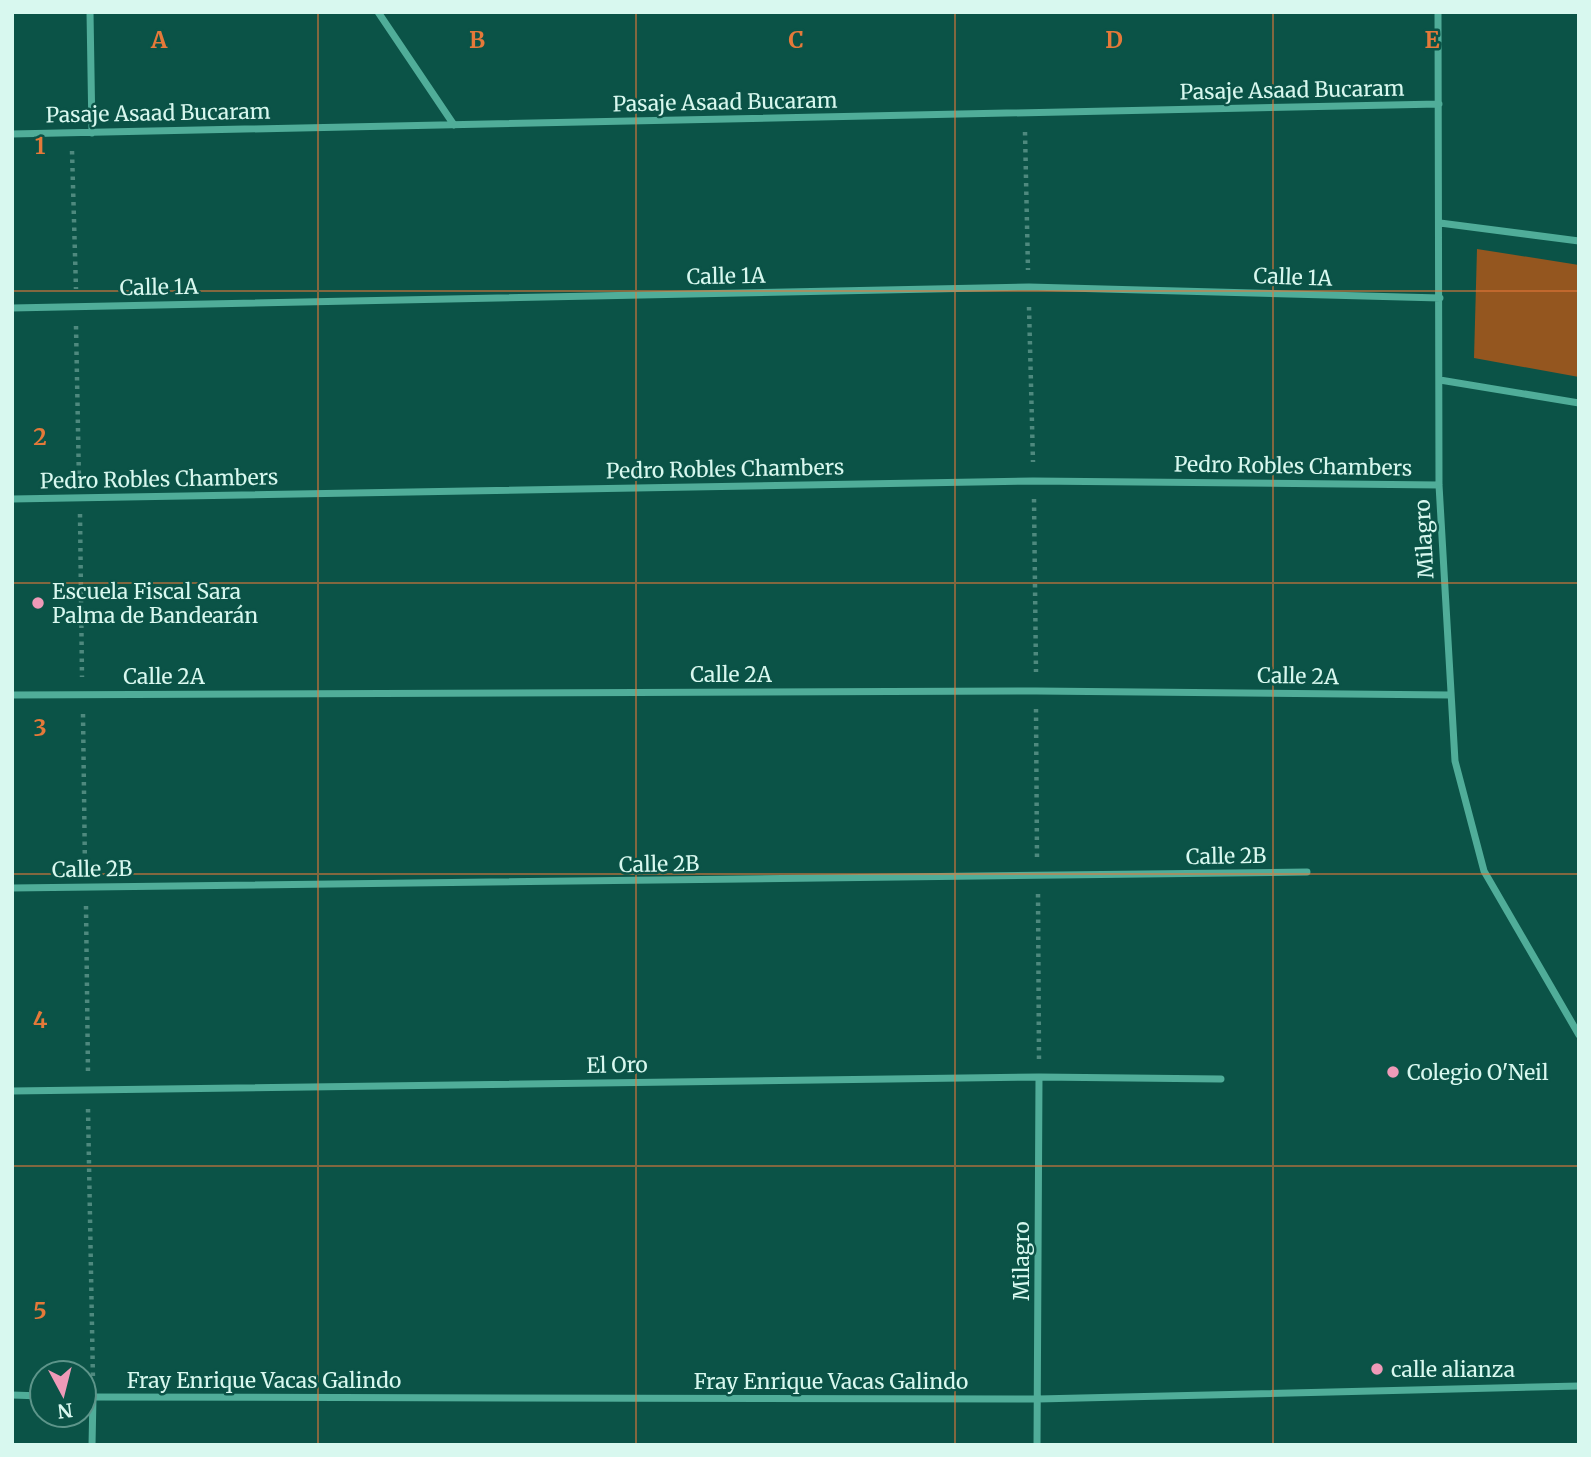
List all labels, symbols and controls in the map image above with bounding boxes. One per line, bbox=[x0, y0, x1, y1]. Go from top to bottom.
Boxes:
text: A bbox=[150, 25, 168, 54]
text: B bbox=[469, 25, 485, 54]
text: C bbox=[788, 25, 804, 54]
text: D bbox=[1105, 25, 1123, 54]
text: E bbox=[1424, 25, 1440, 54]
street label: Pasaje Asaad Bucaram bbox=[1179, 75, 1405, 105]
street label: Pasaje Asaad Bucaram bbox=[612, 87, 838, 117]
street label: Pasaje Asaad Bucaram bbox=[45, 98, 271, 128]
text: 1 bbox=[35, 131, 46, 160]
street label: Calle 1A bbox=[686, 262, 766, 290]
street label: Calle 1A bbox=[1253, 262, 1333, 292]
street label: Calle 1A bbox=[119, 273, 199, 301]
text: 2 bbox=[33, 422, 47, 451]
street label: Pedro Robles Chambers bbox=[1174, 450, 1412, 482]
street label: Pedro Robles Chambers bbox=[606, 453, 844, 485]
street label: Pedro Robles Chambers bbox=[40, 463, 278, 495]
street label: Milagro bbox=[1408, 499, 1440, 579]
place label: Escuela Fiscal Sara Palma de Bandearán bbox=[52, 578, 258, 629]
marker: Escuela Fiscal Sara Palma de Bandearán bbox=[30, 595, 46, 611]
street label: Calle 2A bbox=[690, 661, 772, 688]
street label: Calle 2A bbox=[1257, 662, 1339, 690]
street label: Calle 2A bbox=[123, 663, 205, 690]
text: 3 bbox=[33, 713, 47, 742]
street label: Calle 2B bbox=[1186, 842, 1266, 870]
street label: Calle 2B bbox=[619, 850, 699, 878]
street label: Calle 2B bbox=[52, 855, 132, 883]
text: 4 bbox=[33, 1005, 48, 1034]
street label: El Oro bbox=[586, 1051, 648, 1079]
place label: Colegio O'Neil bbox=[1407, 1059, 1549, 1086]
marker: Colegio O'Neil bbox=[1385, 1064, 1401, 1080]
street label: Milagro bbox=[1008, 1221, 1035, 1301]
text: 5 bbox=[33, 1296, 47, 1325]
place label: calle alianza bbox=[1391, 1356, 1515, 1383]
north arrow bbox=[28, 1359, 98, 1429]
marker: calle alianza bbox=[1369, 1361, 1385, 1377]
street label: Fray Enrique Vacas Galindo bbox=[127, 1367, 401, 1394]
street label: Fray Enrique Vacas Galindo bbox=[694, 1368, 968, 1395]
text: N bbox=[56, 1398, 74, 1424]

